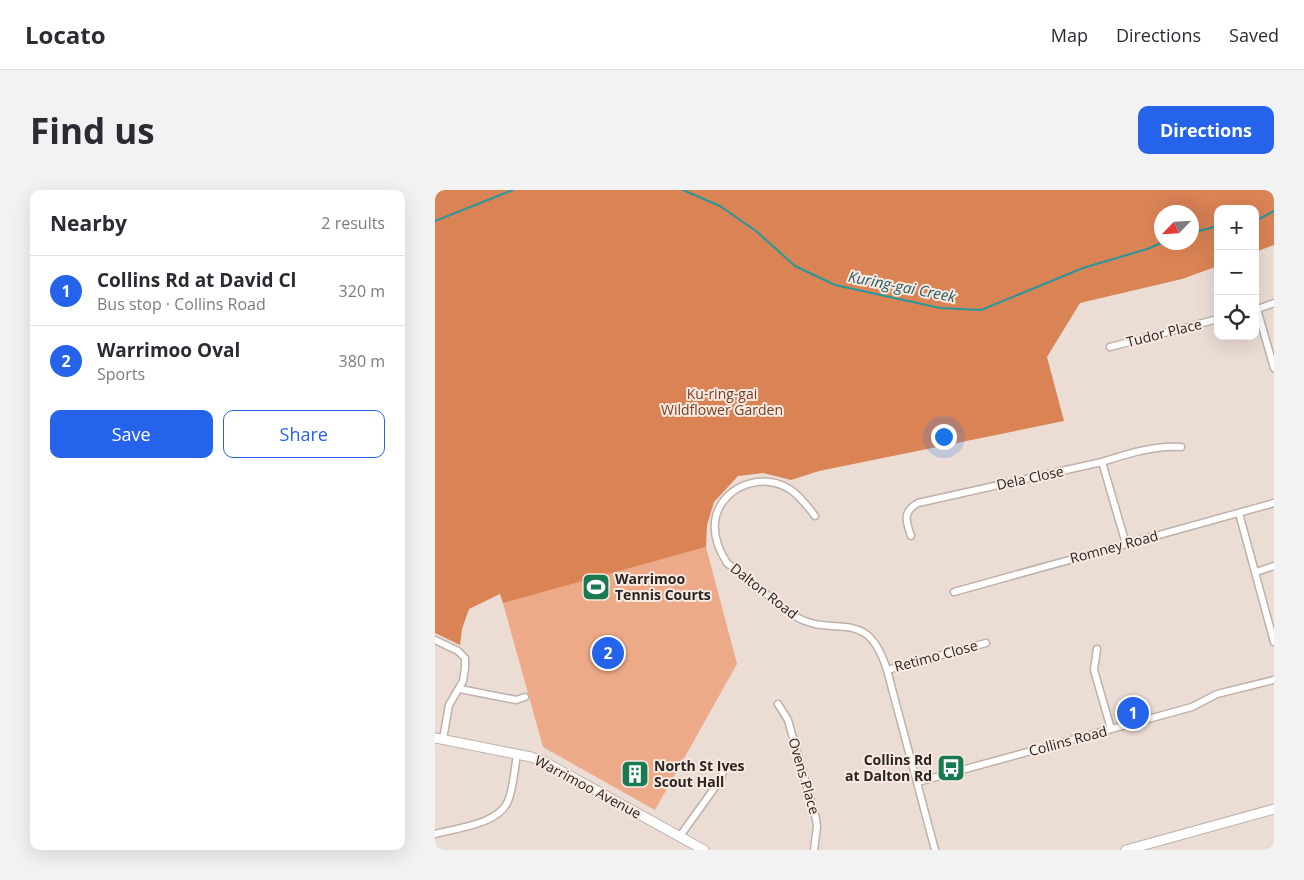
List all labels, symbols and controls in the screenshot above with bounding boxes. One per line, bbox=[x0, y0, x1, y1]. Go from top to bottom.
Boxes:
text: Locato bbox=[25, 18, 106, 51]
text: Map bbox=[1051, 23, 1088, 47]
text: Directions bbox=[1116, 23, 1201, 47]
text: Saved bbox=[1229, 23, 1279, 47]
button: Directions bbox=[1138, 106, 1274, 154]
text: Find us bbox=[30, 107, 155, 154]
north arrow bbox=[1154, 205, 1199, 250]
map controls bbox=[1214, 205, 1259, 340]
button: + bbox=[1214, 205, 1259, 250]
text: Nearby bbox=[50, 209, 127, 237]
text: 2 results bbox=[321, 212, 385, 234]
button: − bbox=[1214, 250, 1259, 295]
water label: Kuring-gai Creek bbox=[847, 266, 958, 306]
text: Collins Rd at David Cl bbox=[97, 267, 296, 293]
text: 1 bbox=[61, 280, 71, 302]
text: 320 m bbox=[339, 280, 385, 302]
text: Bus stop · Collins Road bbox=[97, 293, 266, 315]
button: locate bbox=[1214, 295, 1259, 340]
street label: Tudor Place bbox=[1124, 314, 1204, 351]
text: Warrimoo Oval bbox=[97, 337, 240, 363]
text: 2 bbox=[61, 350, 71, 372]
text: 380 m bbox=[339, 350, 385, 372]
text: Sports bbox=[97, 363, 145, 385]
park label: Ku-ring-gai Wildflower Garden bbox=[661, 384, 783, 419]
button: Save bbox=[50, 410, 213, 458]
button: Share bbox=[223, 410, 385, 458]
your location bbox=[931, 424, 957, 450]
street label: Dela Close bbox=[995, 461, 1065, 494]
street label: Romney Road bbox=[1068, 526, 1160, 567]
street label: Dalton Road bbox=[727, 558, 802, 623]
place label: Warrimoo Tennis Courts bbox=[615, 569, 711, 604]
sports icon: Warrimoo Tennis Courts bbox=[581, 572, 611, 602]
pin: 2 bbox=[592, 634, 624, 672]
street label: Retimo Close bbox=[892, 635, 980, 676]
pin: 1 bbox=[1117, 694, 1149, 732]
street label: Collins Road bbox=[1027, 721, 1109, 760]
street label: Ovens Place bbox=[784, 735, 825, 817]
place label: Collins Rd at Dalton Rd bbox=[845, 750, 932, 785]
street label: Warrimoo Avenue bbox=[532, 751, 645, 823]
bus stop icon: Collins Rd at Dalton Rd bbox=[936, 753, 966, 783]
place label: North St Ives Scout Hall bbox=[654, 756, 745, 791]
building icon: North St Ives Scout Hall bbox=[620, 759, 650, 789]

